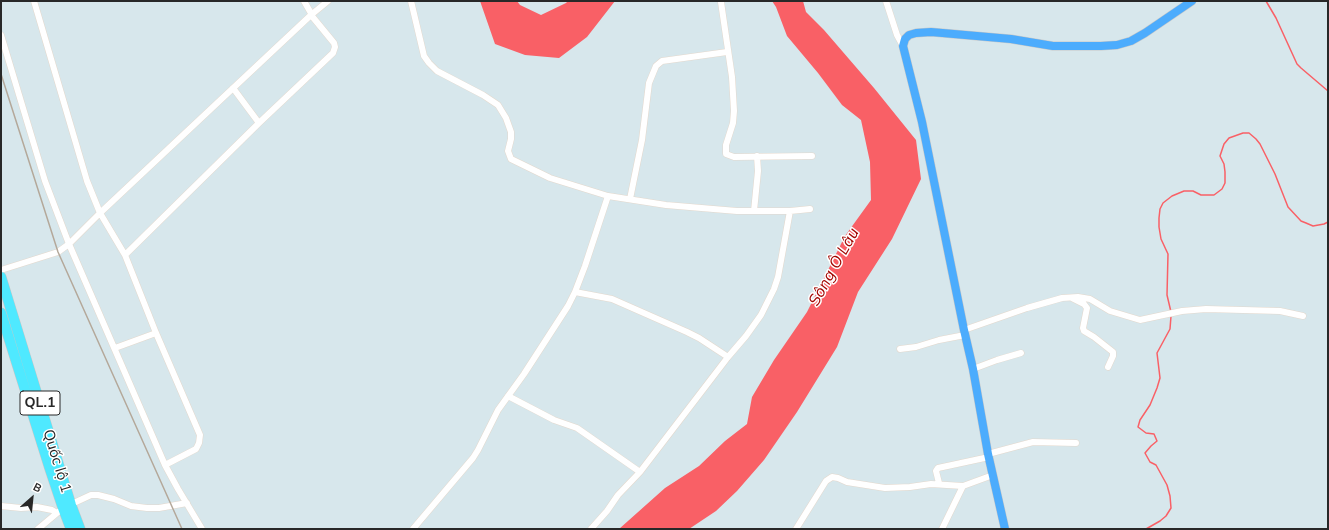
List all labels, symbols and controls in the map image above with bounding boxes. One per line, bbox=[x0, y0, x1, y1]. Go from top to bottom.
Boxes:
water label: Sông Ô Lâu bbox=[805, 225, 863, 309]
road number: QL.1 bbox=[20, 391, 60, 415]
street label: Quốc lộ 1 bbox=[39, 427, 75, 495]
north arrow bbox=[12, 478, 52, 518]
text: B bbox=[31, 479, 44, 495]

